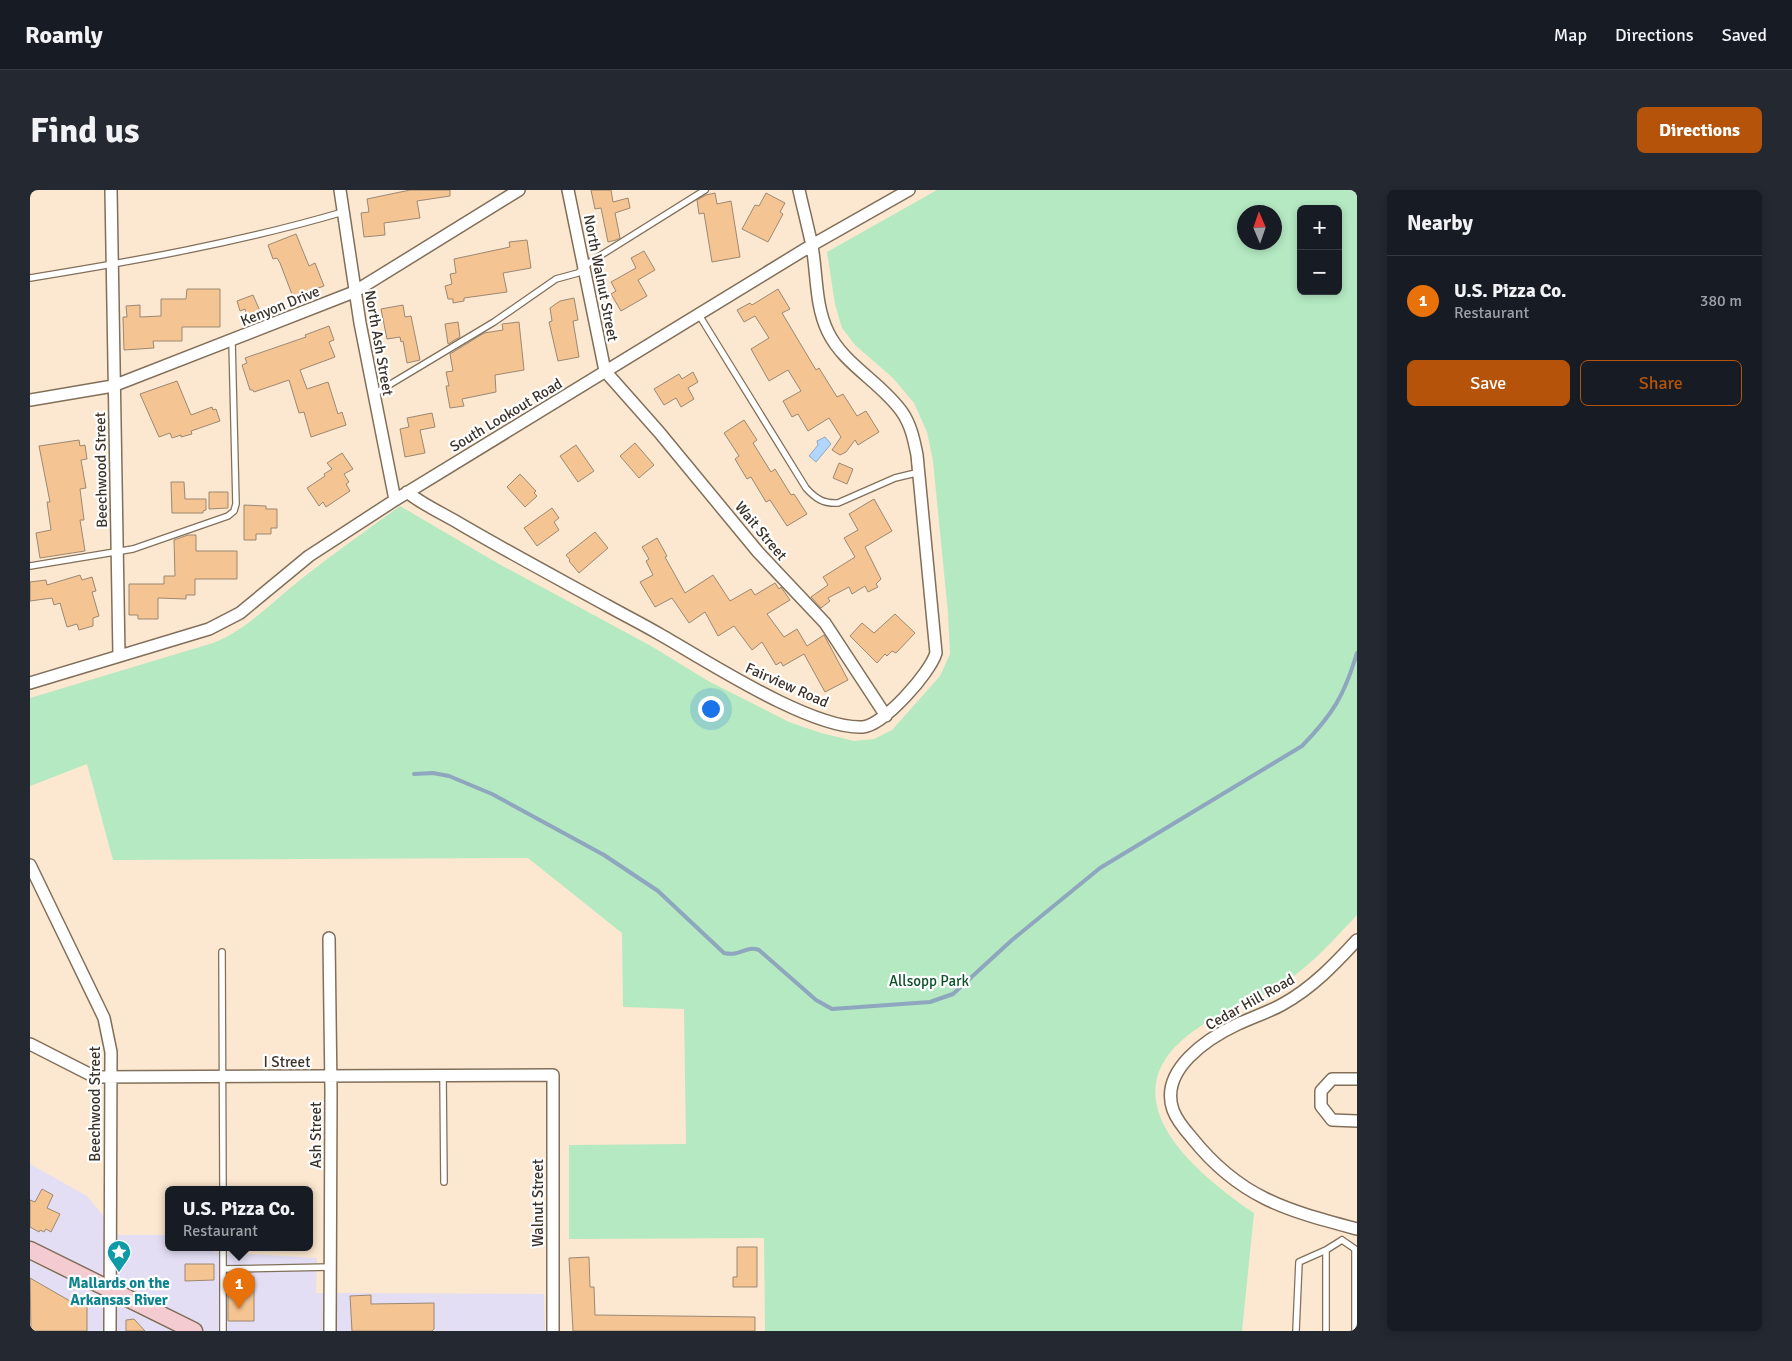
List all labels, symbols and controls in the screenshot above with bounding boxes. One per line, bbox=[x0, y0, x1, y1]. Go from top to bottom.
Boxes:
text: Roamly bbox=[25, 20, 103, 50]
text: Map bbox=[1554, 24, 1587, 46]
text: Directions bbox=[1615, 24, 1694, 46]
text: Saved bbox=[1722, 24, 1767, 46]
button: Directions bbox=[1637, 107, 1762, 153]
text: Find us bbox=[30, 109, 140, 152]
north arrow bbox=[1237, 205, 1282, 250]
map controls bbox=[1297, 205, 1342, 295]
button: + bbox=[1297, 205, 1342, 250]
text: Nearby bbox=[1407, 210, 1473, 236]
street label: North Walnut Street bbox=[580, 213, 622, 343]
button: − bbox=[1297, 250, 1342, 295]
text: U.S. Pizza Co. bbox=[1454, 279, 1566, 303]
street label: Kenyon Drive bbox=[238, 282, 322, 330]
street label: North Ash Street bbox=[361, 289, 397, 397]
text: 1 bbox=[1419, 291, 1427, 311]
text: 380 m bbox=[1700, 291, 1742, 311]
text: Restaurant bbox=[1454, 303, 1529, 323]
button: Save bbox=[1407, 360, 1570, 406]
button: Share bbox=[1580, 360, 1742, 406]
street label: South Lookout Road bbox=[447, 374, 566, 456]
street label: Beechwood Street bbox=[91, 412, 111, 528]
street label: Wait Street bbox=[731, 498, 791, 564]
street label: Fairview Road bbox=[743, 659, 831, 711]
your location bbox=[698, 696, 724, 722]
street label: Cedar Hill Road bbox=[1202, 970, 1298, 1034]
park label: Allsopp Park bbox=[889, 972, 970, 990]
street label: Beechwood Street bbox=[86, 1046, 104, 1162]
street label: I Street bbox=[264, 1053, 310, 1071]
street label: Ash Street bbox=[307, 1102, 325, 1168]
street label: Walnut Street bbox=[529, 1159, 547, 1247]
popup bbox=[165, 1186, 313, 1251]
text: U.S. Pizza Co. bbox=[183, 1197, 295, 1221]
text: Restaurant bbox=[183, 1221, 258, 1241]
place icon: Mallards on the Arkansas River bbox=[106, 1239, 132, 1273]
pin: 1 bbox=[223, 1268, 255, 1309]
place label: Mallards on the Arkansas River bbox=[68, 1274, 170, 1309]

